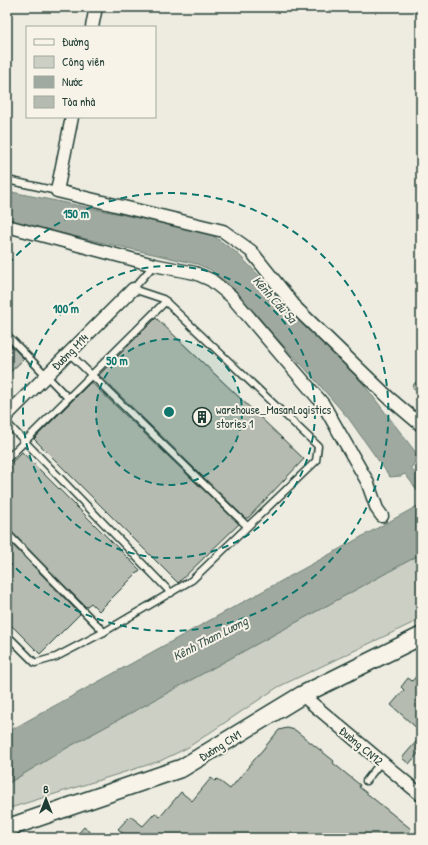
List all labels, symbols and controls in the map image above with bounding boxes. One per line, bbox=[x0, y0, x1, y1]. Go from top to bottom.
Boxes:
legend bbox=[26, 26, 156, 118]
text: Đường bbox=[62, 33, 89, 50]
text: Công viên bbox=[62, 53, 105, 70]
text: Nước bbox=[62, 73, 83, 90]
text: Tòa nhà bbox=[62, 93, 95, 110]
text: 150 m bbox=[63, 205, 89, 222]
water label: Kênh Cầu Sa bbox=[249, 272, 302, 328]
text: 100 m bbox=[53, 300, 79, 317]
street label: Đường M14 bbox=[47, 329, 92, 374]
text: 50 m bbox=[106, 352, 128, 369]
place label: warehouse_MasanLogistics stories 1 bbox=[216, 401, 332, 432]
centre of rings bbox=[162, 405, 176, 419]
building icon: warehouse_MasanLogistics stories 1 bbox=[191, 406, 213, 428]
water label: Kênh Tham Lương bbox=[170, 611, 252, 665]
street label: Đường CN12 bbox=[336, 722, 387, 769]
street label: Đường CN1 bbox=[195, 726, 244, 765]
north arrow bbox=[26, 779, 66, 819]
text: B bbox=[43, 782, 49, 796]

